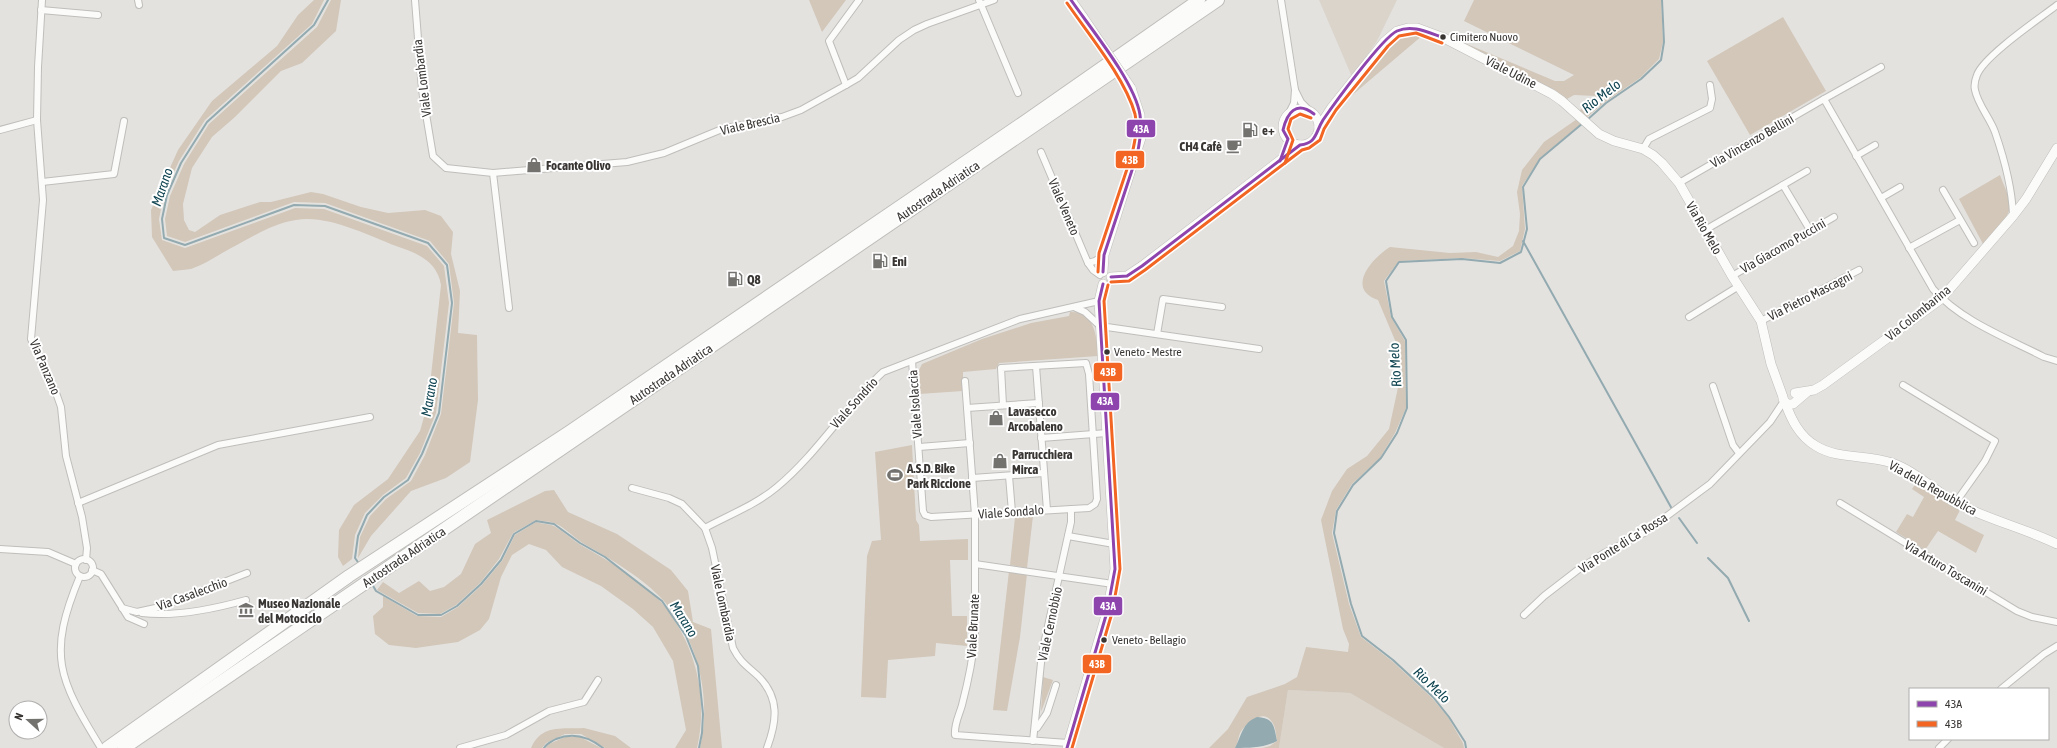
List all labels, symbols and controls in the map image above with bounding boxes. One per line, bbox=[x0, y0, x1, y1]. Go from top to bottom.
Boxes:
place label: Cimitero Nuovo bbox=[1450, 30, 1518, 44]
marker: Cimitero Nuovo bbox=[1438, 32, 1448, 42]
street label: Viale Lombardia bbox=[410, 38, 434, 118]
street label: Viale Udine bbox=[1483, 53, 1539, 91]
water label: Rio Melo bbox=[1579, 76, 1624, 116]
street label: Viale Brescia bbox=[719, 110, 781, 138]
street label: Via Vincenzo Bellini bbox=[1708, 111, 1796, 171]
line badge: 43A bbox=[1126, 119, 1156, 138]
fuel station icon: e+ bbox=[1241, 121, 1259, 139]
text: 43A bbox=[1132, 123, 1149, 135]
place label: e+ bbox=[1262, 123, 1275, 138]
cafe icon: CH4 Cafè bbox=[1225, 137, 1243, 155]
place label: CH4 Cafè bbox=[1179, 139, 1222, 154]
line badge: 43B bbox=[1115, 150, 1145, 169]
text: 43B bbox=[1121, 154, 1139, 166]
shop icon: Focante Olivo bbox=[525, 156, 543, 174]
place label: Focante Olivo bbox=[546, 158, 611, 173]
street label: Autostrada Adriatica bbox=[893, 158, 983, 224]
water label: Marano bbox=[148, 165, 176, 208]
street label: Viale Veneto bbox=[1045, 176, 1083, 238]
street label: Via Rio Melo bbox=[1683, 199, 1725, 257]
street label: Via Giacomo Puccini bbox=[1738, 216, 1828, 276]
fuel station icon: Eni bbox=[871, 252, 889, 270]
place label: Eni bbox=[892, 254, 907, 269]
street label: Via Pietro Mascagni bbox=[1765, 268, 1855, 324]
fuel station icon: Q8 bbox=[726, 270, 744, 288]
place label: Q8 bbox=[747, 272, 761, 287]
street label: Via Colombarina bbox=[1882, 282, 1954, 344]
street label: Via Panzano bbox=[27, 337, 63, 397]
street label: Autostrada Adriatica bbox=[626, 341, 716, 407]
water label: Rio Melo bbox=[1385, 342, 1405, 388]
place label: Veneto - Mestre bbox=[1114, 345, 1182, 359]
marker: Veneto - Mestre bbox=[1102, 347, 1112, 357]
line badge: 43B bbox=[1093, 362, 1123, 382]
text: 43B bbox=[1099, 366, 1117, 378]
street label: Viale Isolaccia bbox=[905, 369, 925, 439]
street label: Viale Sondrio bbox=[827, 374, 881, 432]
water label: Marano bbox=[418, 376, 440, 418]
line badge: 43A bbox=[1090, 392, 1120, 411]
text: 43A bbox=[1096, 395, 1113, 407]
place label: Lavasecco Arcobaleno bbox=[1007, 404, 1063, 434]
shop icon: Lavasecco Arcobaleno bbox=[987, 409, 1005, 427]
place label: Parrucchiera Mirca bbox=[1012, 447, 1073, 477]
shop icon: Parrucchiera Mirca bbox=[991, 452, 1009, 470]
street label: Via della Repubblica bbox=[1886, 458, 1980, 518]
place label: A.S.D. Bike Park Riccione bbox=[906, 461, 971, 491]
sports icon: A.S.D. Bike Park Riccione bbox=[886, 466, 904, 484]
street label: Viale Sondalo bbox=[978, 502, 1044, 522]
street label: Via Ponte di Ca' Rossa bbox=[1576, 510, 1670, 576]
street label: Autostrada Adriatica bbox=[359, 524, 449, 590]
street label: Via Arturo Toscanini bbox=[1902, 537, 1990, 599]
street label: Viale Lombardia bbox=[708, 563, 738, 643]
street label: Via Casalecchio bbox=[155, 574, 229, 614]
street label: Viale Cernobbio bbox=[1035, 585, 1065, 663]
street label: Viale Brunate bbox=[964, 593, 982, 659]
place label: Museo Nazionale del Motociclo bbox=[258, 596, 340, 626]
line badge: 43A bbox=[1093, 596, 1123, 616]
water label: Marano bbox=[667, 598, 701, 640]
text: 43A bbox=[1099, 600, 1116, 612]
museum icon: Museo Nazionale del Motociclo bbox=[237, 601, 255, 619]
place label: Veneto - Bellagio bbox=[1112, 633, 1186, 647]
marker: Veneto - Bellagio bbox=[1099, 635, 1109, 645]
line badge: 43B bbox=[1082, 654, 1112, 674]
text: 43B bbox=[1088, 658, 1106, 670]
water label: Rio Melo bbox=[1410, 664, 1454, 707]
legend bbox=[1909, 688, 2049, 740]
text: 43A bbox=[1945, 697, 1962, 711]
north arrow bbox=[8, 700, 48, 740]
text: N bbox=[12, 711, 25, 722]
text: 43B bbox=[1945, 717, 1962, 731]

